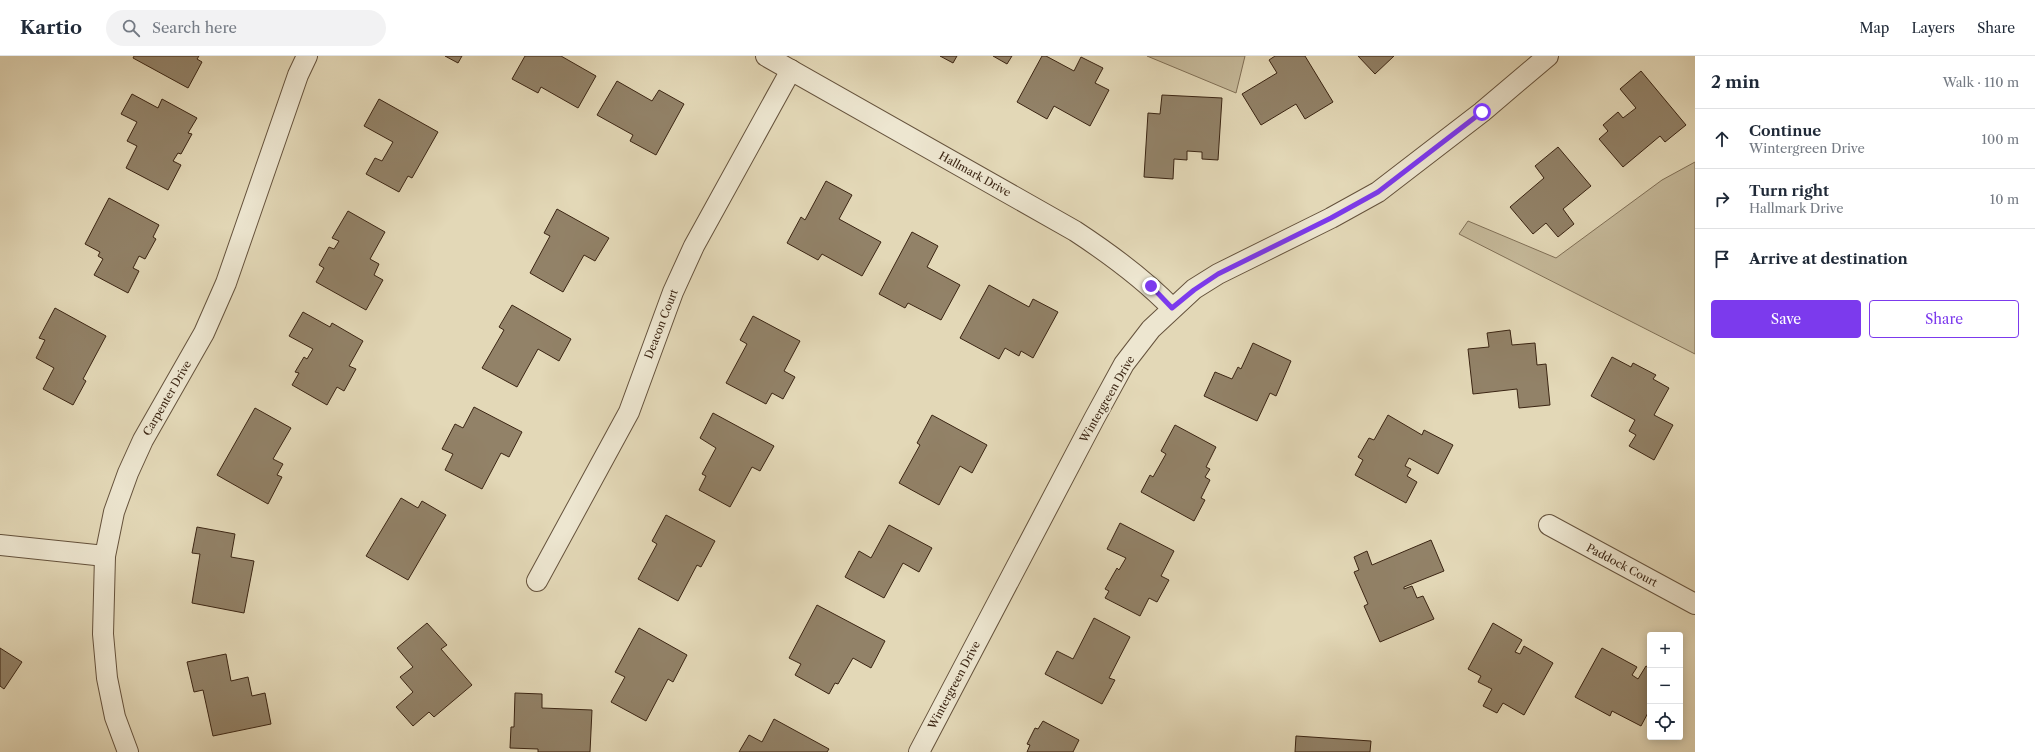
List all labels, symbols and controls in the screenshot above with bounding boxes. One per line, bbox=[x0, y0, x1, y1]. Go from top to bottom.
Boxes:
search box bbox=[106, 10, 386, 46]
text: Kartio bbox=[20, 16, 82, 39]
icon: search bbox=[120, 17, 142, 39]
text: Search here bbox=[152, 18, 237, 37]
text: Map bbox=[1859, 19, 1889, 37]
text: Layers bbox=[1911, 19, 1955, 37]
text: Share bbox=[1977, 19, 2015, 37]
text: 2 min bbox=[1711, 72, 1760, 92]
text: Walk · 110 m bbox=[1943, 74, 2019, 90]
route start bbox=[1473, 103, 1491, 121]
text: Continue bbox=[1749, 121, 1821, 140]
icon: ahead bbox=[1711, 128, 1733, 150]
text: 100 m bbox=[1981, 131, 2019, 147]
text: Wintergreen Drive bbox=[1749, 140, 1865, 156]
street label: Hallmark Drive bbox=[937, 148, 1013, 200]
text: Turn right bbox=[1749, 181, 1829, 200]
icon: right bbox=[1711, 188, 1733, 210]
text: 10 m bbox=[1990, 191, 2019, 207]
text: Hallmark Drive bbox=[1749, 200, 1844, 216]
icon: arrive bbox=[1711, 248, 1733, 270]
text: Arrive at destination bbox=[1749, 249, 1908, 268]
route end bbox=[1142, 277, 1160, 295]
street label: Deacon Court bbox=[641, 287, 681, 361]
button: Save bbox=[1711, 300, 1861, 338]
button: Share bbox=[1869, 300, 2019, 338]
street label: Wintergreen Drive bbox=[1076, 353, 1138, 446]
street label: Carpenter Drive bbox=[140, 358, 194, 438]
street label: Paddock Court bbox=[1584, 540, 1660, 590]
map controls bbox=[1647, 632, 1683, 740]
button: + bbox=[1647, 632, 1683, 668]
street label: Wintergreen Drive bbox=[924, 638, 983, 732]
button: − bbox=[1647, 668, 1683, 704]
button: locate bbox=[1647, 704, 1683, 740]

